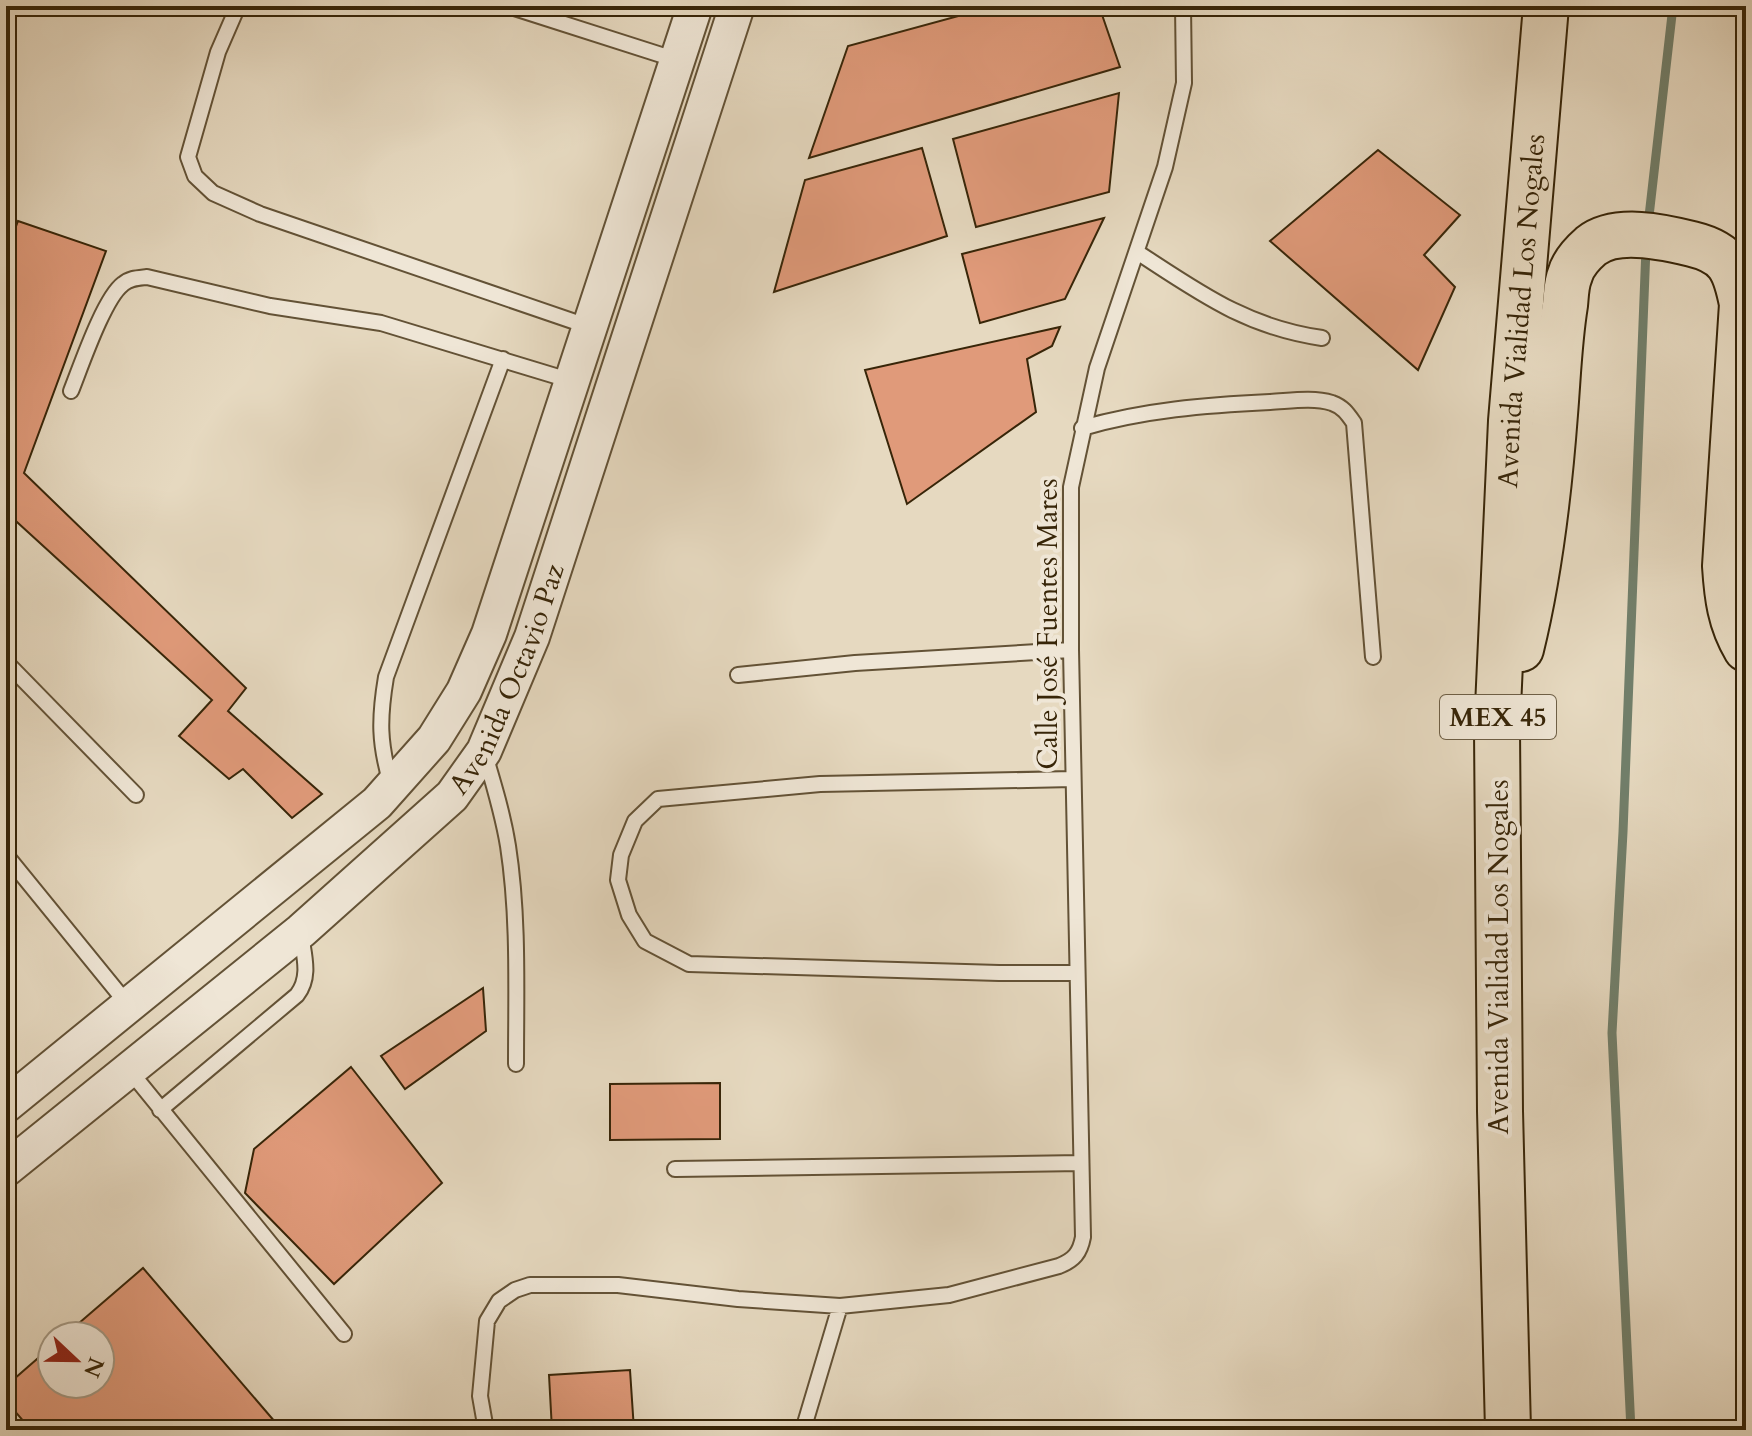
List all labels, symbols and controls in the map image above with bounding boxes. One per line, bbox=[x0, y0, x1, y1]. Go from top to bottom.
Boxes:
street label: Avenida Vialidad Los Nogales bbox=[1489, 132, 1554, 489]
street label: Calle José Fuentes Mares bbox=[1029, 478, 1067, 770]
street label: Avenida Octavio Paz bbox=[440, 558, 574, 802]
road number: MEX 45 bbox=[1440, 695, 1556, 739]
street label: Avenida Vialidad Los Nogales bbox=[1480, 779, 1518, 1135]
north arrow bbox=[36, 1320, 116, 1400]
text: N bbox=[76, 1353, 111, 1382]

